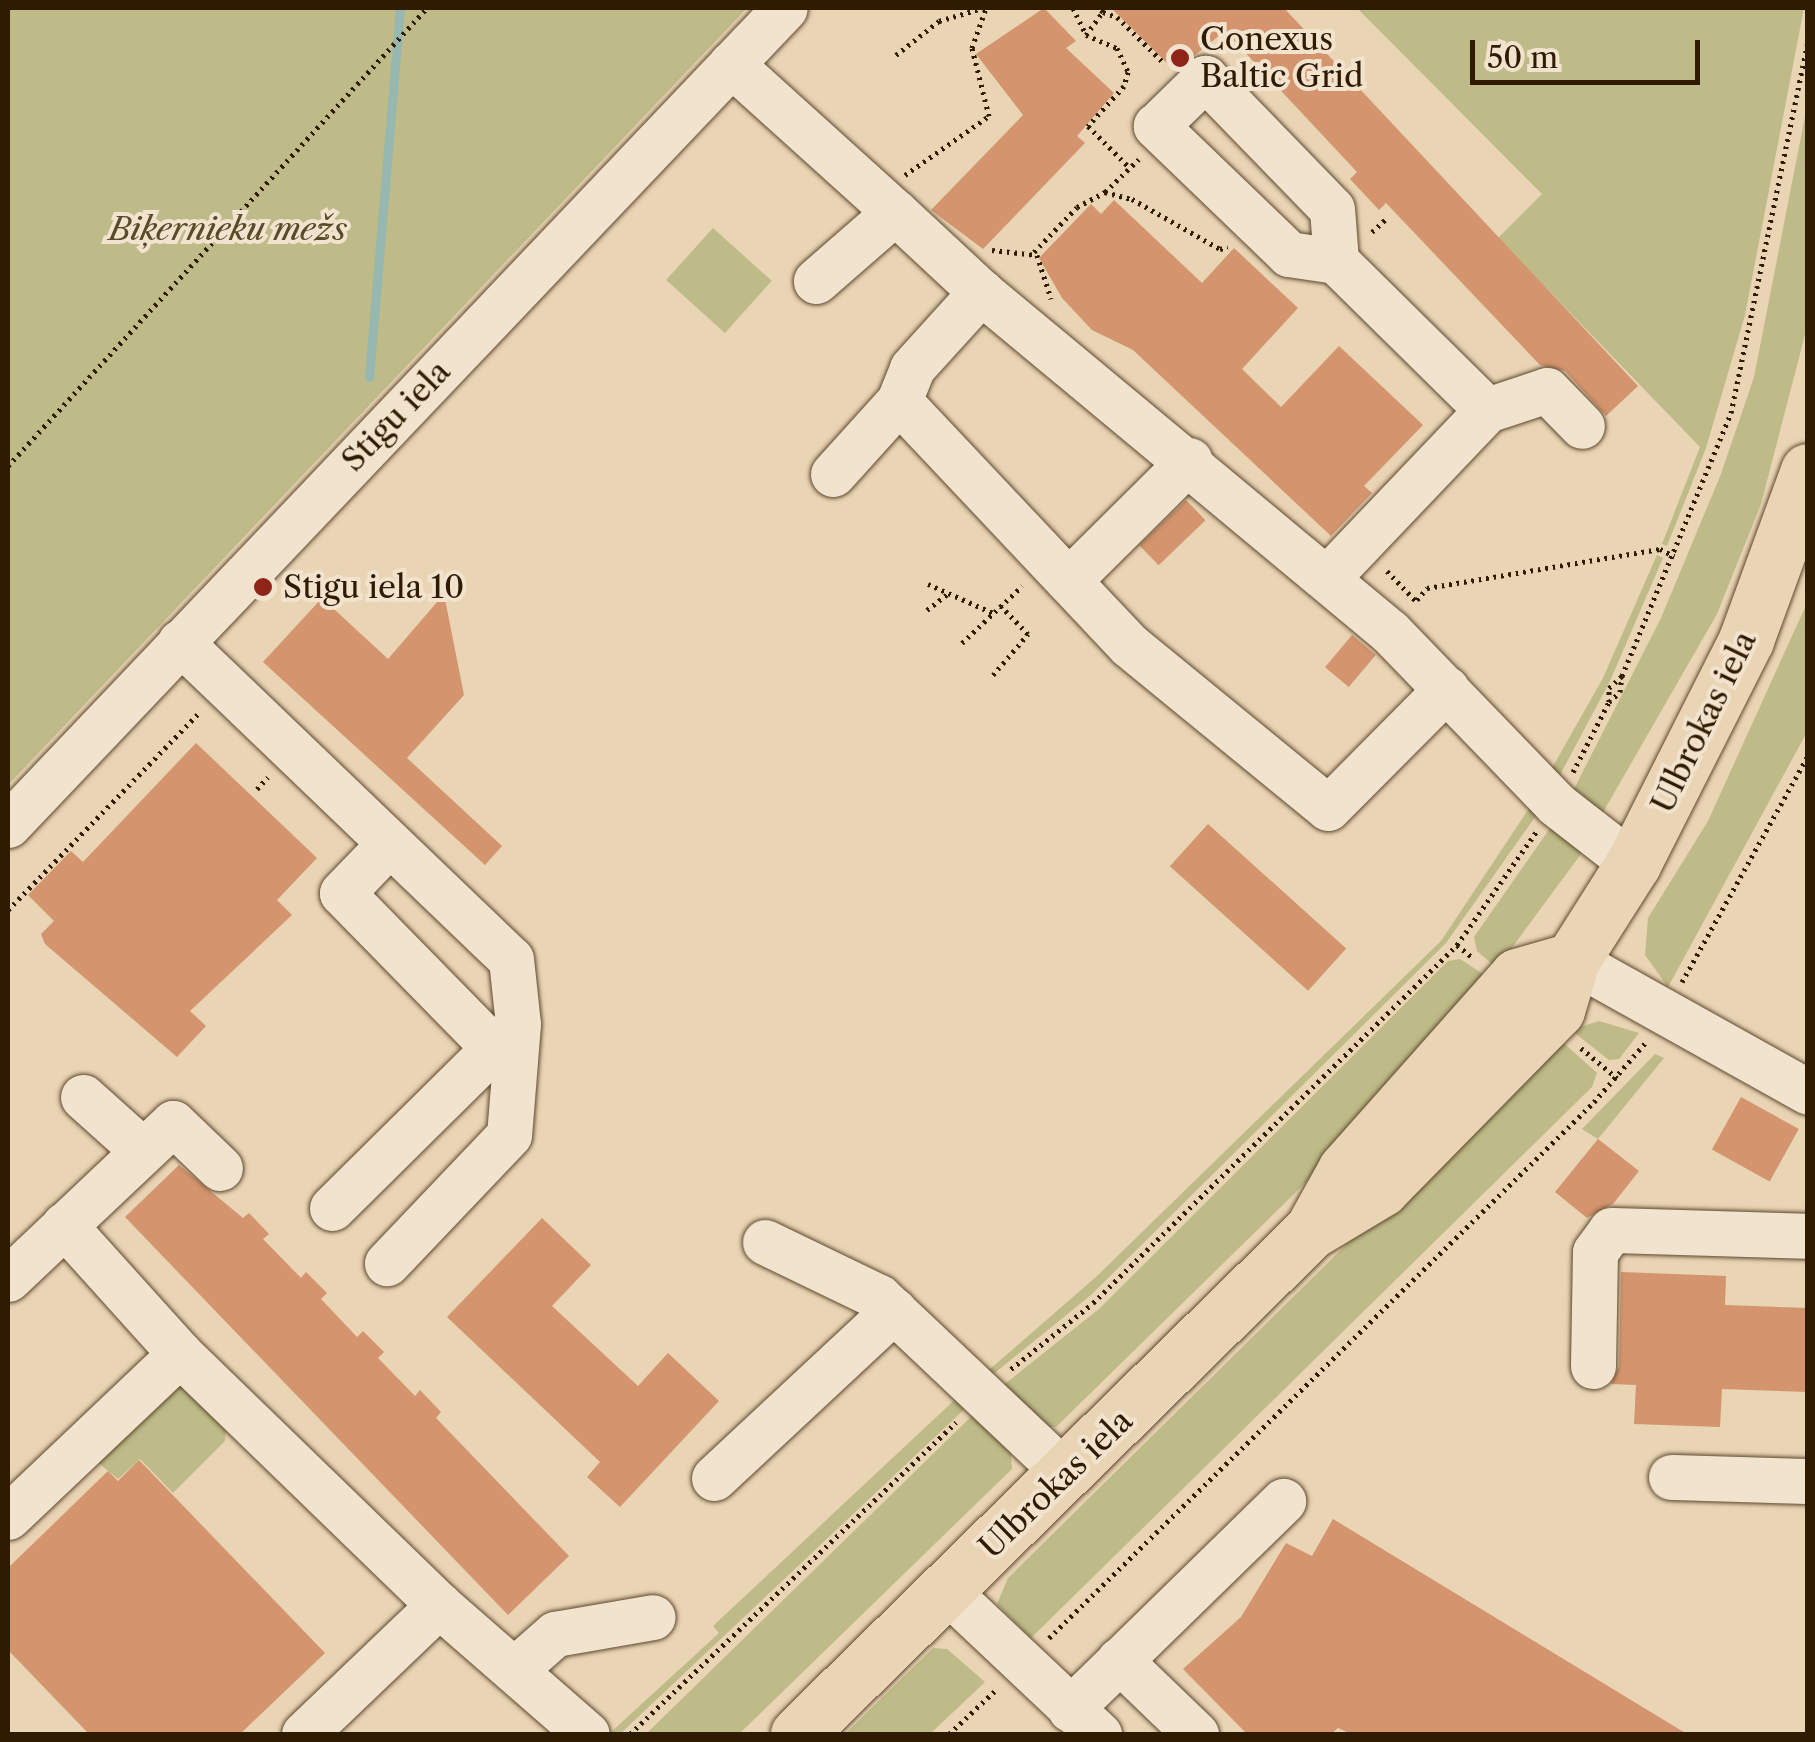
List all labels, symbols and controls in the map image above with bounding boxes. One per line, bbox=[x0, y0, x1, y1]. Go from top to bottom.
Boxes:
scale bar bbox=[1475, 20, 1705, 82]
place label: Conexus Baltic Grid bbox=[1200, 21, 1364, 96]
text: 50 m bbox=[1487, 39, 1558, 76]
marker: Conexus Baltic Grid bbox=[1169, 47, 1191, 69]
park label: Biķernieku mežs bbox=[109, 210, 347, 248]
street label: Stigu iela bbox=[334, 353, 458, 479]
place label: Stigu iela 10 bbox=[283, 568, 465, 606]
marker: Stigu iela 10 bbox=[252, 576, 274, 598]
street label: Ulbrokas iela bbox=[1643, 625, 1765, 819]
street label: Ulbrokas iela bbox=[972, 1402, 1140, 1566]

